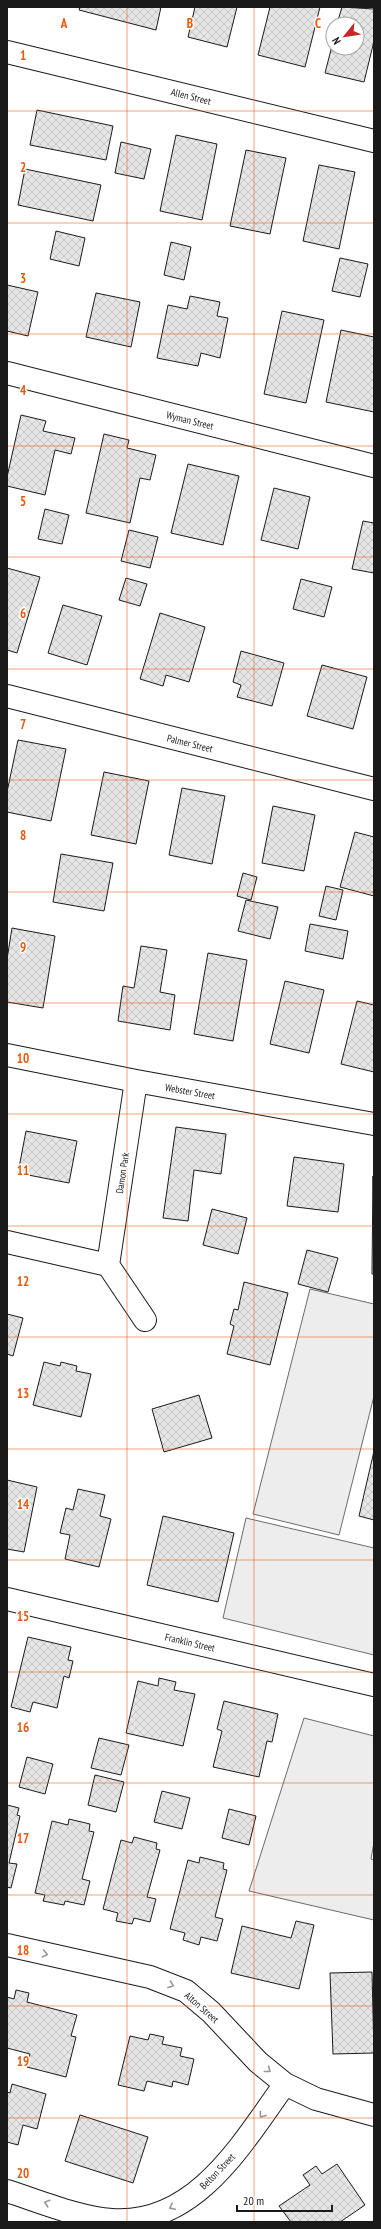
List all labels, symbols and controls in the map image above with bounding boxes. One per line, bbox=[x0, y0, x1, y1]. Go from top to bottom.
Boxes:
text: A bbox=[60, 15, 68, 32]
text: B bbox=[187, 15, 193, 32]
text: C bbox=[315, 15, 321, 32]
north arrow bbox=[325, 16, 365, 56]
text: N bbox=[329, 35, 344, 47]
text: 1 bbox=[20, 47, 26, 64]
street label: Allen Street bbox=[170, 85, 212, 108]
text: 2 bbox=[20, 159, 26, 176]
text: 3 bbox=[20, 270, 26, 287]
text: 4 bbox=[20, 382, 27, 399]
street label: Wyman Street bbox=[165, 408, 215, 433]
text: 5 bbox=[20, 493, 26, 510]
text: 6 bbox=[20, 605, 26, 622]
text: 7 bbox=[20, 716, 26, 733]
street label: Palmer Street bbox=[166, 732, 214, 756]
text: 8 bbox=[20, 827, 26, 844]
text: 9 bbox=[20, 939, 26, 956]
text: 10 bbox=[17, 1050, 29, 1067]
street label: Webster Street bbox=[164, 1081, 216, 1102]
street label: Damon Park bbox=[113, 1151, 132, 1195]
text: 11 bbox=[17, 1162, 29, 1179]
text: 12 bbox=[17, 1273, 29, 1290]
text: 13 bbox=[17, 1385, 29, 1402]
text: 14 bbox=[17, 1496, 30, 1513]
text: 15 bbox=[17, 1608, 29, 1625]
street label: Franklin Street bbox=[164, 1630, 216, 1655]
text: 16 bbox=[17, 1719, 29, 1736]
text: 17 bbox=[17, 1830, 29, 1847]
text: 18 bbox=[17, 1942, 29, 1959]
one-way arrow bbox=[42, 1949, 48, 1957]
one-way arrow bbox=[167, 1981, 174, 1989]
street label: Alton Street bbox=[182, 1989, 222, 2026]
text: 19 bbox=[17, 2053, 29, 2070]
one-way arrow bbox=[263, 2065, 270, 2072]
one-way arrow bbox=[260, 2111, 267, 2118]
street label: Belton Street bbox=[197, 2150, 238, 2192]
text: 20 bbox=[17, 2165, 29, 2182]
scale bar bbox=[237, 2187, 332, 2213]
text: 20 m bbox=[243, 2193, 264, 2208]
one-way arrow bbox=[43, 2199, 50, 2208]
one-way arrow bbox=[169, 2202, 177, 2210]

